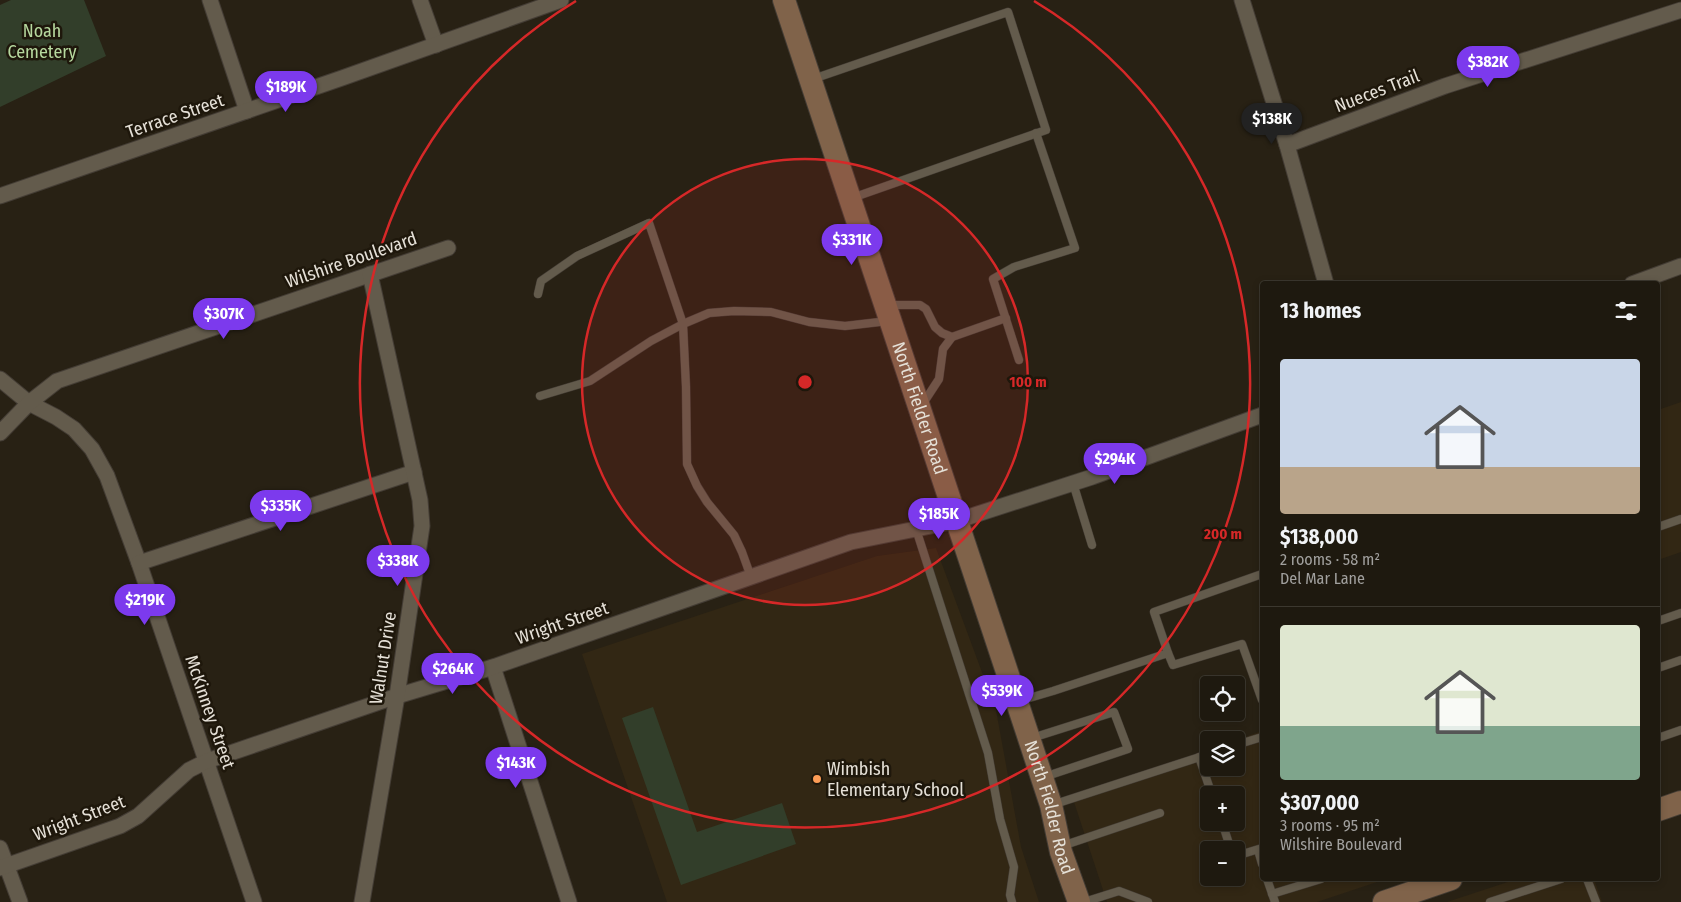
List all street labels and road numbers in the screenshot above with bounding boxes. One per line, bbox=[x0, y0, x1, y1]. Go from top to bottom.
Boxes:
street label: Nueces Trail bbox=[1331, 65, 1423, 117]
street label: Terrace Street bbox=[123, 89, 227, 143]
street label: Wilshire Boulevard bbox=[282, 227, 420, 293]
street label: North Fielder Road bbox=[887, 339, 952, 477]
street label: Wright Street bbox=[513, 597, 611, 649]
street label: Walnut Drive bbox=[365, 610, 401, 706]
street label: McKinney Street bbox=[180, 652, 240, 772]
street label: North Fielder Road bbox=[1019, 738, 1079, 877]
street label: Wright Street bbox=[30, 790, 128, 846]

